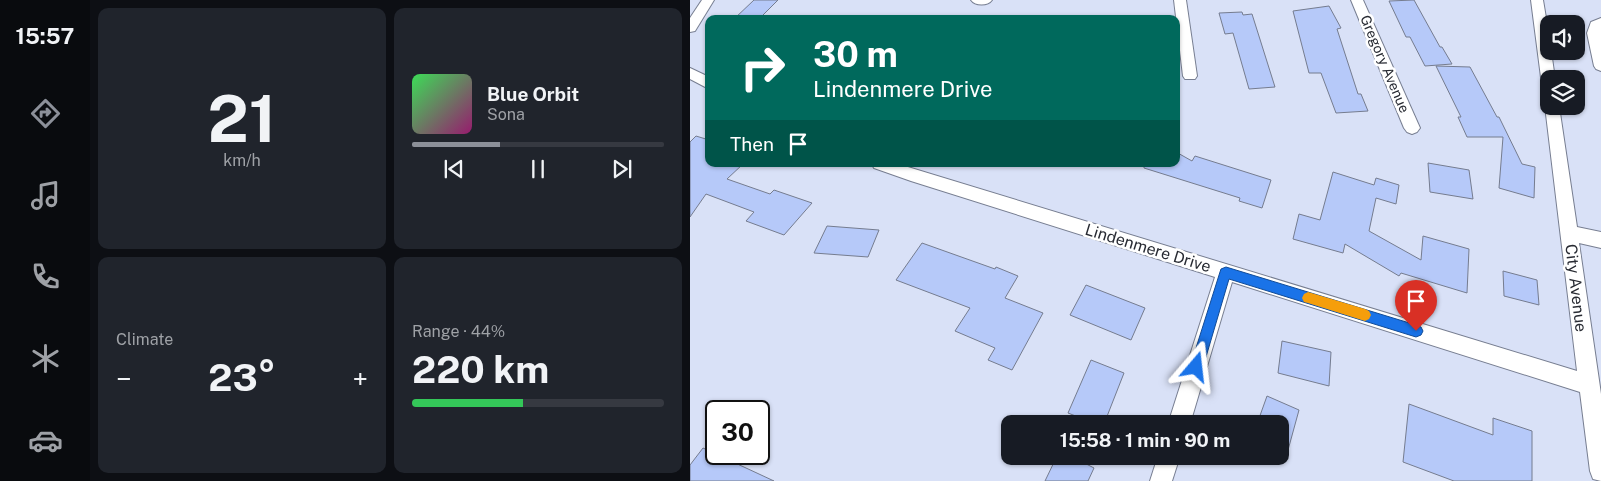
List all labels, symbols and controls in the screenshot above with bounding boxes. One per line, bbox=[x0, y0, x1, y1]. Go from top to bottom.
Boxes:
street label: Gregory Avenue bbox=[1357, 13, 1413, 115]
map controls bbox=[1540, 15, 1585, 115]
button: sound bbox=[1540, 15, 1585, 60]
text: 15:57 bbox=[16, 23, 74, 49]
text: 30 m bbox=[813, 34, 898, 75]
icon: right bbox=[730, 35, 795, 100]
button: layers bbox=[1540, 70, 1585, 115]
text: Lindenmere Drive bbox=[813, 76, 993, 102]
text: 21 bbox=[207, 80, 277, 157]
text: Blue Orbit bbox=[487, 83, 579, 105]
icon: directions bbox=[28, 96, 63, 131]
text: Sona bbox=[487, 105, 525, 124]
icon: arrive bbox=[784, 130, 812, 158]
text: Then bbox=[730, 133, 774, 155]
text: km/h bbox=[223, 151, 261, 170]
icon: previous bbox=[440, 155, 468, 183]
icon: pause bbox=[524, 155, 552, 183]
icon: next bbox=[608, 155, 636, 183]
icon: music bbox=[28, 178, 63, 213]
street label: Lindenmere Drive bbox=[1083, 220, 1213, 276]
street label: City Avenue bbox=[1561, 243, 1591, 333]
icon: phone bbox=[28, 259, 63, 294]
pin bbox=[1395, 280, 1437, 331]
icon: arrive bbox=[1402, 287, 1430, 315]
text: Range · 44% bbox=[412, 322, 505, 341]
text: Climate bbox=[116, 330, 173, 349]
position arrow bbox=[1169, 340, 1221, 392]
icon: climate bbox=[28, 341, 63, 376]
text: 220 km bbox=[412, 347, 549, 392]
text: 23° bbox=[208, 355, 276, 400]
text: − bbox=[116, 362, 132, 395]
text: + bbox=[352, 362, 368, 395]
speed limit sign: 30 bbox=[705, 400, 770, 465]
icon: car bbox=[28, 423, 63, 458]
text: 15:58 · 1 min · 90 m bbox=[1060, 429, 1230, 451]

